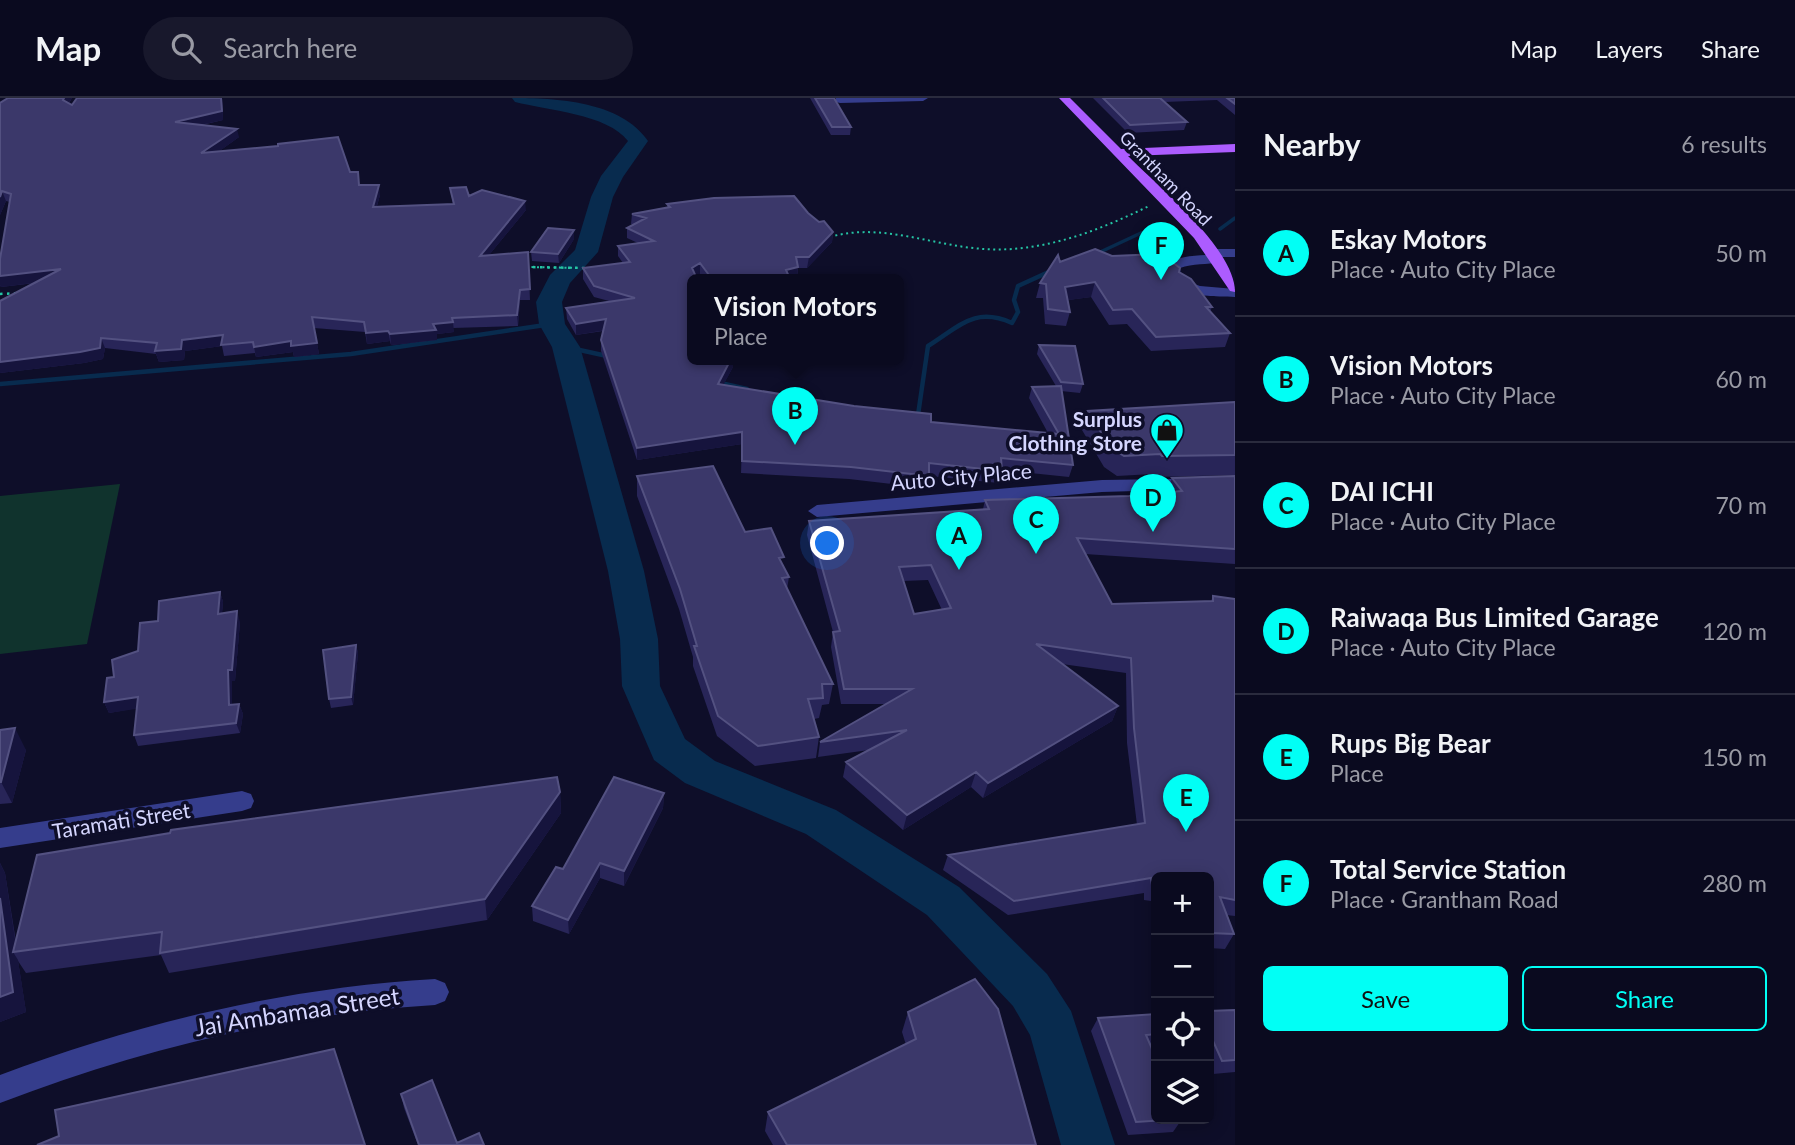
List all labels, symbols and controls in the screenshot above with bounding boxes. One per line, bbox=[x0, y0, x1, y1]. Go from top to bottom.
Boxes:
search box bbox=[143, 17, 633, 80]
text: Map bbox=[35, 28, 101, 68]
icon: search bbox=[167, 29, 205, 67]
text: Search here bbox=[223, 32, 357, 64]
text: Map bbox=[1510, 34, 1557, 63]
text: Layers bbox=[1595, 34, 1663, 63]
text: Share bbox=[1701, 34, 1760, 63]
street label: Grantham Road bbox=[1115, 126, 1217, 230]
text: Nearby bbox=[1263, 126, 1361, 162]
text: 6 results bbox=[1681, 130, 1767, 158]
pin: F bbox=[1138, 222, 1184, 280]
text: Eskay Motors bbox=[1330, 223, 1487, 255]
text: A bbox=[1278, 239, 1294, 267]
text: 50 m bbox=[1716, 239, 1767, 267]
text: Place · Auto City Place bbox=[1330, 255, 1556, 283]
popup bbox=[687, 274, 904, 365]
text: Vision Motors bbox=[714, 290, 877, 322]
text: Place bbox=[714, 322, 768, 350]
text: Vision Motors bbox=[1330, 349, 1493, 381]
text: B bbox=[1278, 365, 1294, 393]
text: 60 m bbox=[1716, 365, 1767, 393]
text: Place · Auto City Place bbox=[1330, 381, 1556, 409]
pin: B bbox=[772, 387, 818, 445]
place label: Surplus Clothing Store bbox=[1008, 406, 1142, 455]
shop icon: Surplus Clothing Store bbox=[1148, 411, 1186, 460]
street label: Auto City Place bbox=[889, 457, 1033, 495]
pin: D bbox=[1130, 474, 1176, 532]
text: DAI ICHI bbox=[1330, 475, 1434, 507]
text: C bbox=[1278, 491, 1294, 519]
text: 70 m bbox=[1716, 491, 1767, 519]
pin: C bbox=[1013, 496, 1059, 554]
text: Place · Auto City Place bbox=[1330, 507, 1556, 535]
pin: A bbox=[936, 512, 982, 570]
your location bbox=[810, 526, 844, 560]
text: Raiwaqa Bus Limited Garage bbox=[1330, 601, 1659, 633]
text: D bbox=[1277, 617, 1295, 645]
text: 120 m bbox=[1702, 617, 1767, 645]
text: Place · Auto City Place bbox=[1330, 633, 1556, 661]
text: Rups Big Bear bbox=[1330, 727, 1491, 759]
text: E bbox=[1279, 743, 1293, 771]
text: 150 m bbox=[1702, 743, 1767, 771]
text: Place bbox=[1330, 759, 1384, 787]
pin: E bbox=[1163, 774, 1209, 832]
street label: Taramati Street bbox=[50, 797, 192, 843]
text: Total Service Station bbox=[1330, 853, 1566, 885]
text: F bbox=[1279, 869, 1293, 897]
text: 280 m bbox=[1702, 869, 1767, 897]
map controls bbox=[1151, 872, 1214, 1124]
button: + bbox=[1151, 872, 1214, 935]
text: Place · Grantham Road bbox=[1330, 885, 1559, 913]
button: − bbox=[1151, 935, 1214, 998]
button: Save bbox=[1263, 966, 1508, 1031]
button: Share bbox=[1522, 966, 1767, 1031]
street label: Jai Ambamaa Street bbox=[193, 980, 402, 1042]
button: locate bbox=[1151, 998, 1214, 1061]
button: layers bbox=[1151, 1061, 1214, 1124]

